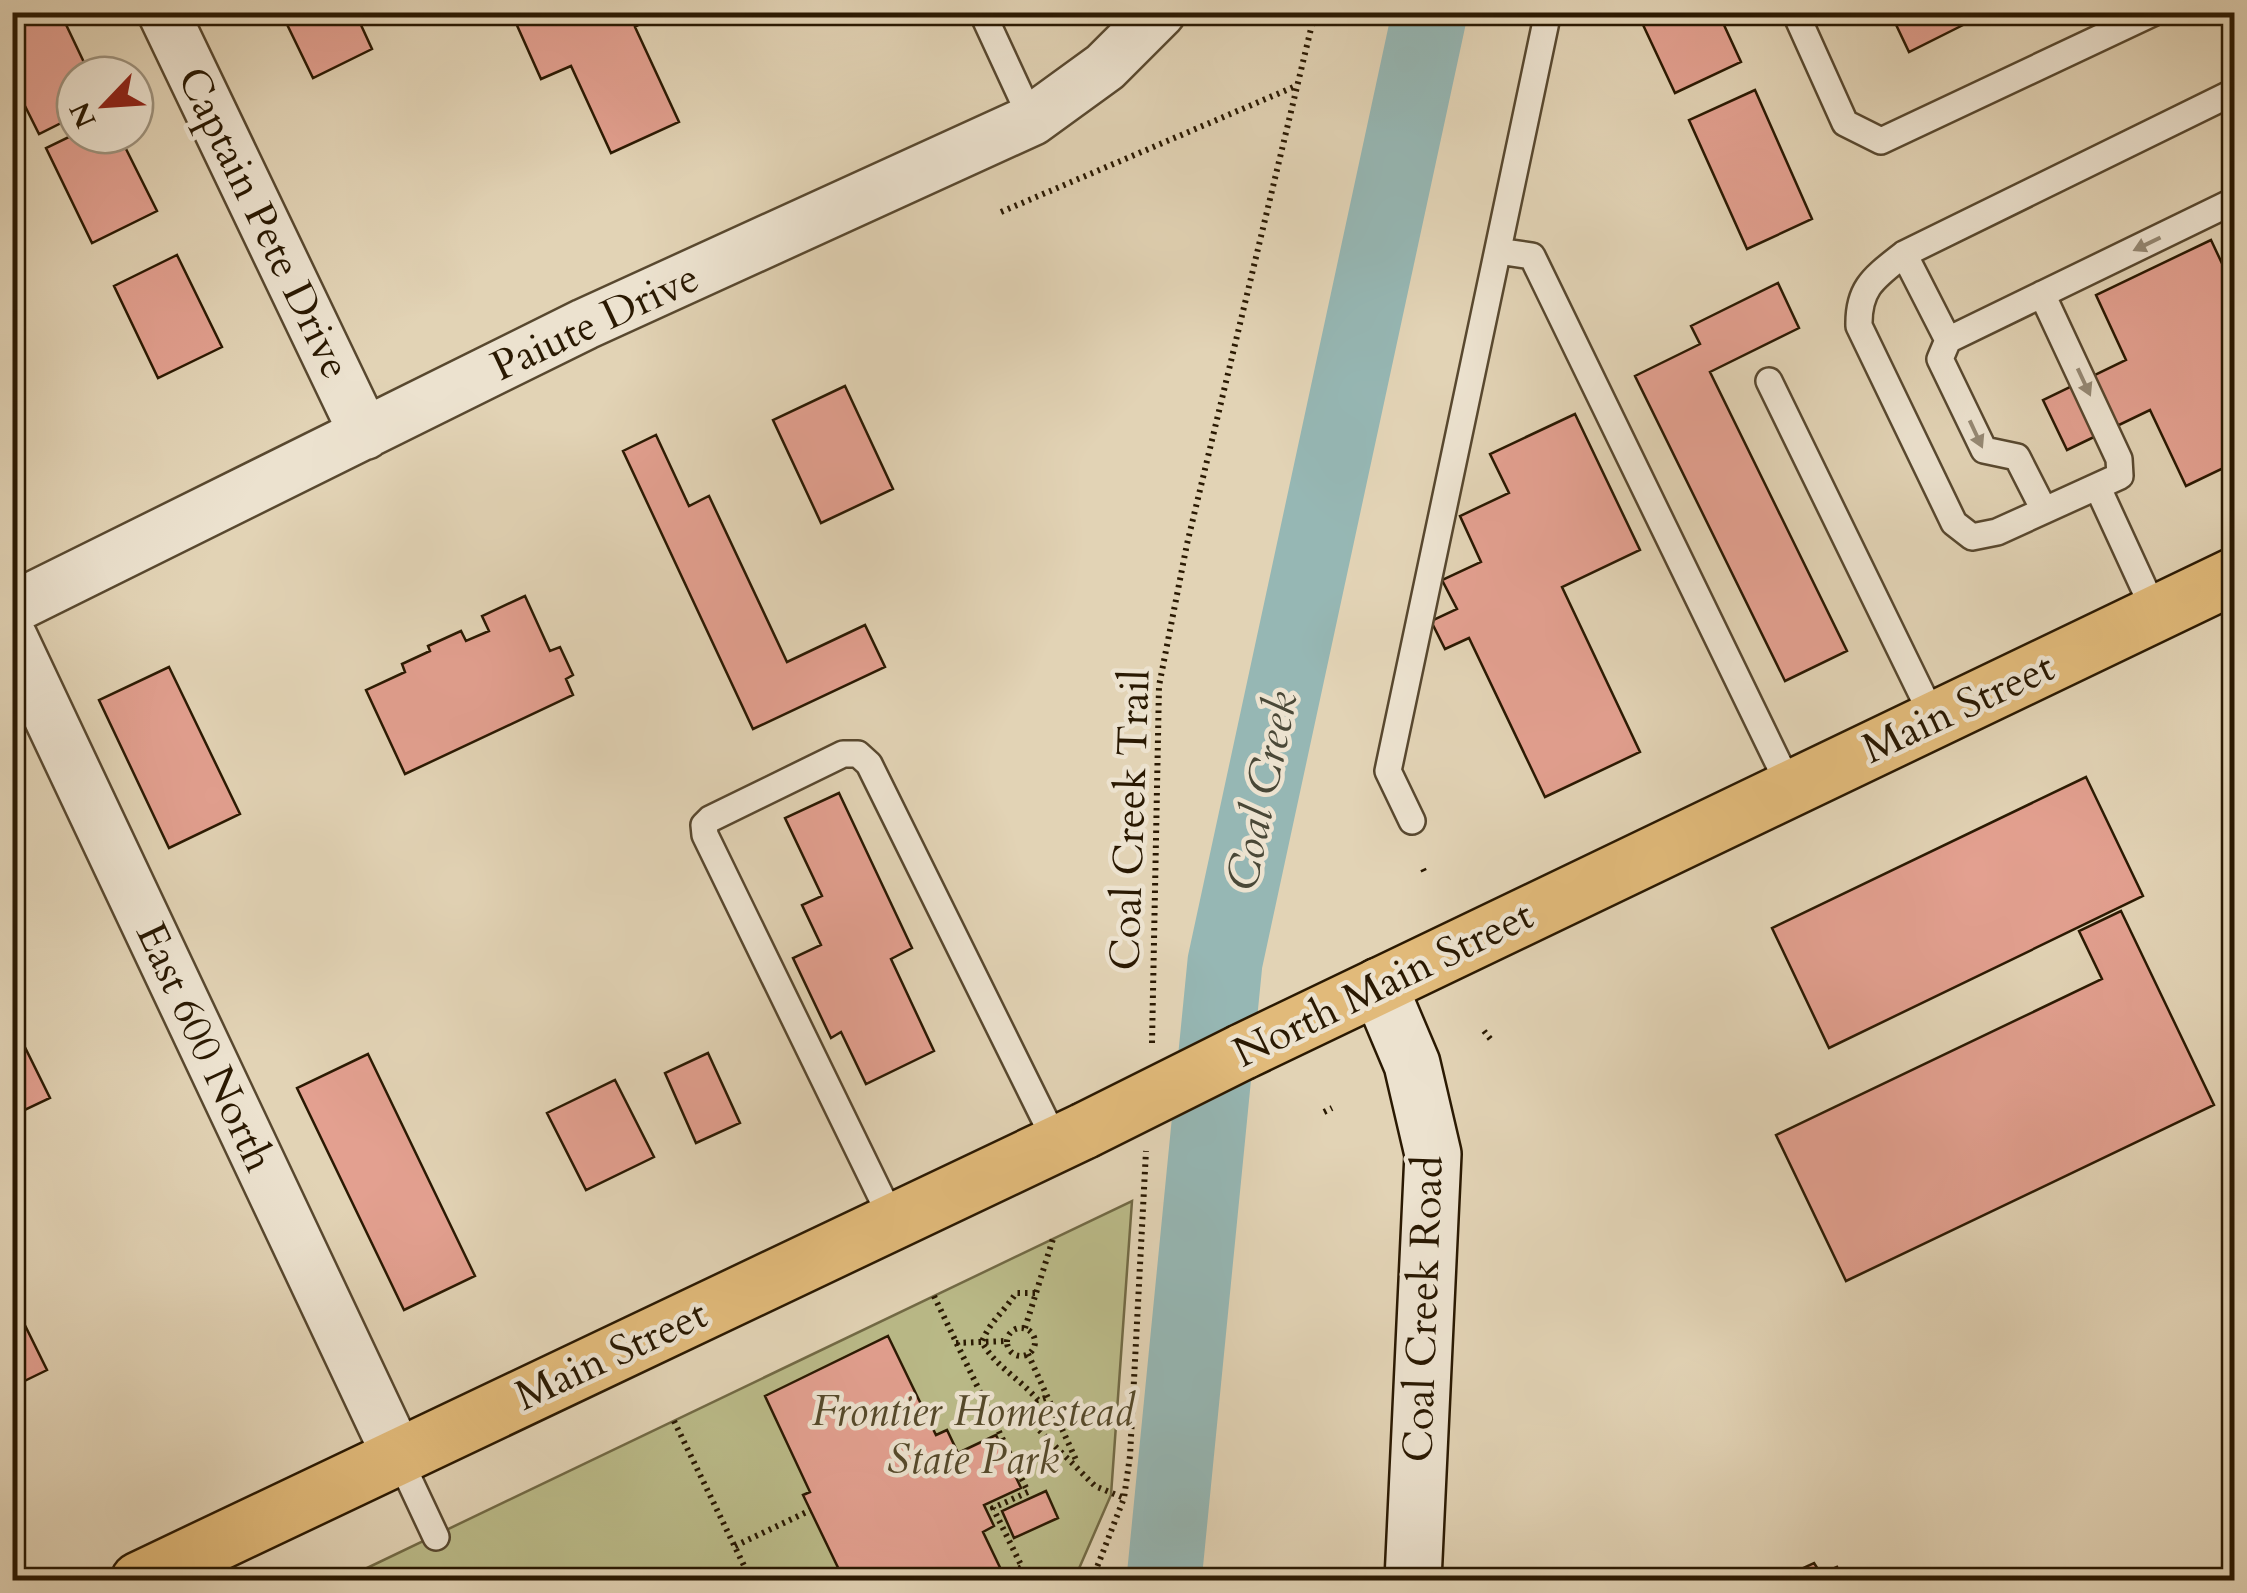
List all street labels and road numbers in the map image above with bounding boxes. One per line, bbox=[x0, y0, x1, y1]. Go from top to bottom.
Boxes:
street label: Captain Pete Drive bbox=[164, 58, 364, 388]
street label: Paiute Drive bbox=[482, 249, 708, 395]
street label: Main Street bbox=[1853, 639, 2063, 777]
street label: Coal Creek Trail bbox=[1096, 669, 1164, 971]
street label: North Main Street bbox=[1223, 887, 1543, 1081]
street label: East 600 North bbox=[122, 913, 288, 1181]
street label: Coal Creek Road bbox=[1389, 1155, 1457, 1463]
street label: Main Street bbox=[506, 1286, 716, 1424]

